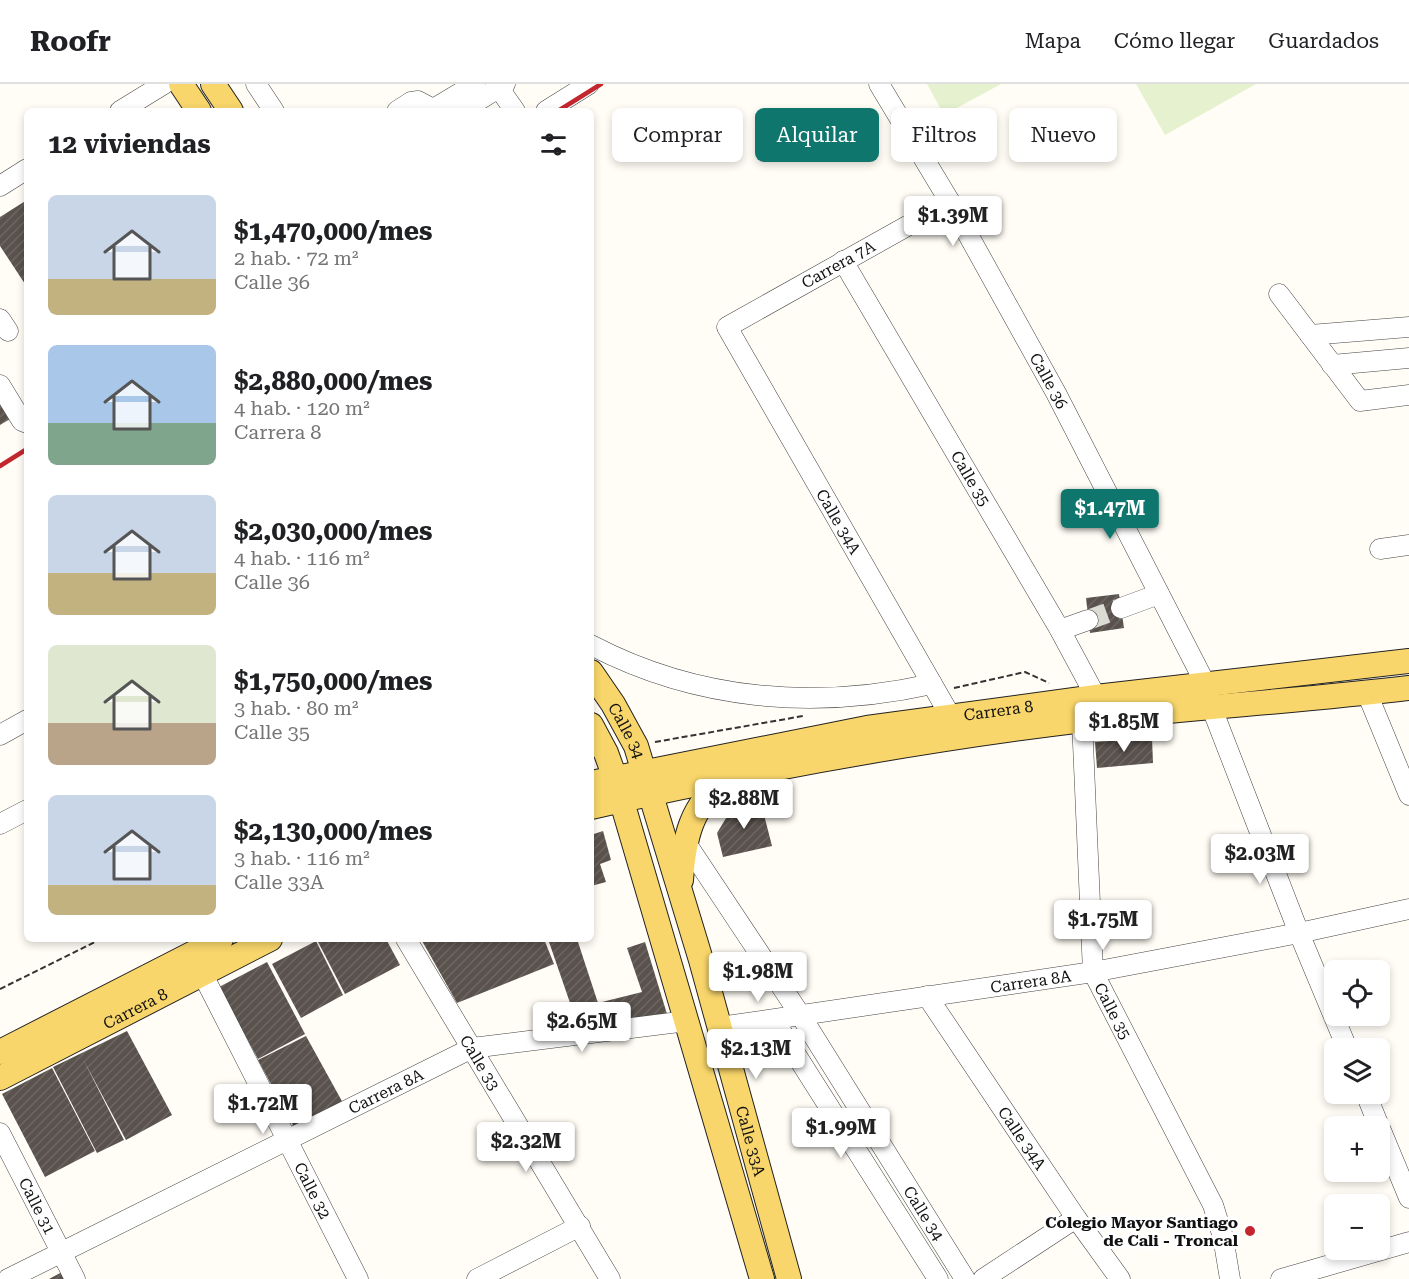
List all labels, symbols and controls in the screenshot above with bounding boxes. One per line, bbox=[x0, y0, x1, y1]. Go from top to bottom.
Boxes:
text: Roofr bbox=[30, 25, 111, 58]
text: Mapa bbox=[1025, 29, 1081, 53]
text: Cómo llegar bbox=[1114, 29, 1235, 53]
text: Guardados bbox=[1268, 29, 1379, 53]
chip: Comprar bbox=[612, 108, 743, 162]
chip: Alquilar bbox=[755, 108, 879, 162]
chip: Filtros bbox=[891, 108, 997, 162]
chip: Nuevo bbox=[1009, 108, 1117, 162]
icon: filters bbox=[537, 128, 570, 161]
text: 12 viviendas bbox=[48, 129, 211, 159]
pin: $1.39M bbox=[904, 196, 1002, 247]
text: $1.39M bbox=[918, 203, 988, 227]
text: $1,470,000/mes bbox=[234, 216, 432, 246]
icon: home bbox=[96, 219, 168, 291]
street label: Carrera 7A bbox=[798, 236, 879, 292]
text: 2 hab. · 72 m² bbox=[234, 246, 358, 270]
text: Calle 36 bbox=[234, 270, 310, 294]
street label: Calle 36 bbox=[1026, 350, 1071, 412]
text: $2,880,000/mes bbox=[234, 366, 432, 396]
icon: home bbox=[96, 369, 168, 441]
text: 4 hab. · 120 m² bbox=[234, 396, 370, 420]
text: Carrera 8 bbox=[234, 420, 322, 444]
street label: Calle 35 bbox=[947, 447, 994, 510]
street label: Calle 34A bbox=[812, 486, 865, 558]
pin: $1.47M bbox=[1061, 489, 1159, 540]
text: $1.47M bbox=[1075, 496, 1145, 520]
text: $2,030,000/mes bbox=[234, 516, 432, 546]
icon: home bbox=[96, 519, 168, 591]
text: 4 hab. · 116 m² bbox=[234, 546, 370, 570]
text: Calle 36 bbox=[234, 570, 310, 594]
text: $1,750,000/mes bbox=[234, 666, 432, 696]
icon: home bbox=[96, 669, 168, 741]
text: 3 hab. · 80 m² bbox=[234, 696, 358, 720]
street label: Carrera 8 bbox=[962, 697, 1034, 725]
street label: Calle 34 bbox=[604, 699, 648, 761]
pin: $1.85M bbox=[1075, 702, 1173, 753]
text: $1.85M bbox=[1089, 709, 1159, 733]
text: Calle 35 bbox=[234, 720, 310, 744]
pin: $2.88M bbox=[695, 779, 793, 830]
text: $2.88M bbox=[709, 786, 779, 810]
text: $2,130,000/mes bbox=[234, 816, 432, 846]
icon: home bbox=[96, 819, 168, 891]
pin: $2.03M bbox=[1211, 834, 1309, 885]
text: $2.03M bbox=[1225, 841, 1295, 865]
text: 3 hab. · 116 m² bbox=[234, 846, 370, 870]
text: Calle 33A bbox=[234, 870, 324, 894]
pin: $1.75M bbox=[1054, 900, 1152, 951]
text: $1.75M bbox=[1068, 907, 1138, 931]
pin: $1.98M bbox=[709, 952, 807, 1003]
text: $1.98M bbox=[723, 959, 793, 983]
map controls bbox=[1324, 960, 1390, 1260]
button: locate bbox=[1324, 960, 1390, 1026]
street label: Carrera 8A bbox=[989, 966, 1073, 997]
street label: Calle 35 bbox=[1090, 980, 1135, 1043]
street label: Carrera 8 bbox=[100, 984, 171, 1033]
pin: $2.65M bbox=[533, 1002, 631, 1053]
text: $2.65M bbox=[547, 1009, 617, 1033]
pin: $2.13M bbox=[707, 1029, 805, 1080]
street label: Calle 33 bbox=[456, 1032, 503, 1094]
text: $2.13M bbox=[721, 1036, 791, 1060]
button: layers bbox=[1324, 1038, 1390, 1104]
street label: Carrera 8A bbox=[345, 1064, 427, 1118]
pin: $1.72M bbox=[214, 1084, 312, 1135]
text: $1.72M bbox=[228, 1091, 298, 1115]
street label: Calle 34A bbox=[994, 1103, 1050, 1174]
street label: Calle 33A bbox=[732, 1104, 769, 1179]
pin: $1.99M bbox=[792, 1108, 890, 1159]
text: $1.99M bbox=[806, 1115, 876, 1139]
button: + bbox=[1324, 1116, 1390, 1182]
pin: $2.32M bbox=[477, 1122, 575, 1173]
text: $2.32M bbox=[491, 1129, 561, 1153]
street label: Calle 32 bbox=[290, 1159, 335, 1222]
street label: Calle 31 bbox=[15, 1175, 59, 1238]
street label: Calle 34 bbox=[899, 1182, 948, 1244]
button: − bbox=[1324, 1194, 1390, 1260]
place label: Colegio Mayor Santiago de Cali - Troncal bbox=[1045, 1213, 1239, 1250]
marker: Colegio Mayor Santiago de Cali - Troncal bbox=[1243, 1224, 1257, 1238]

